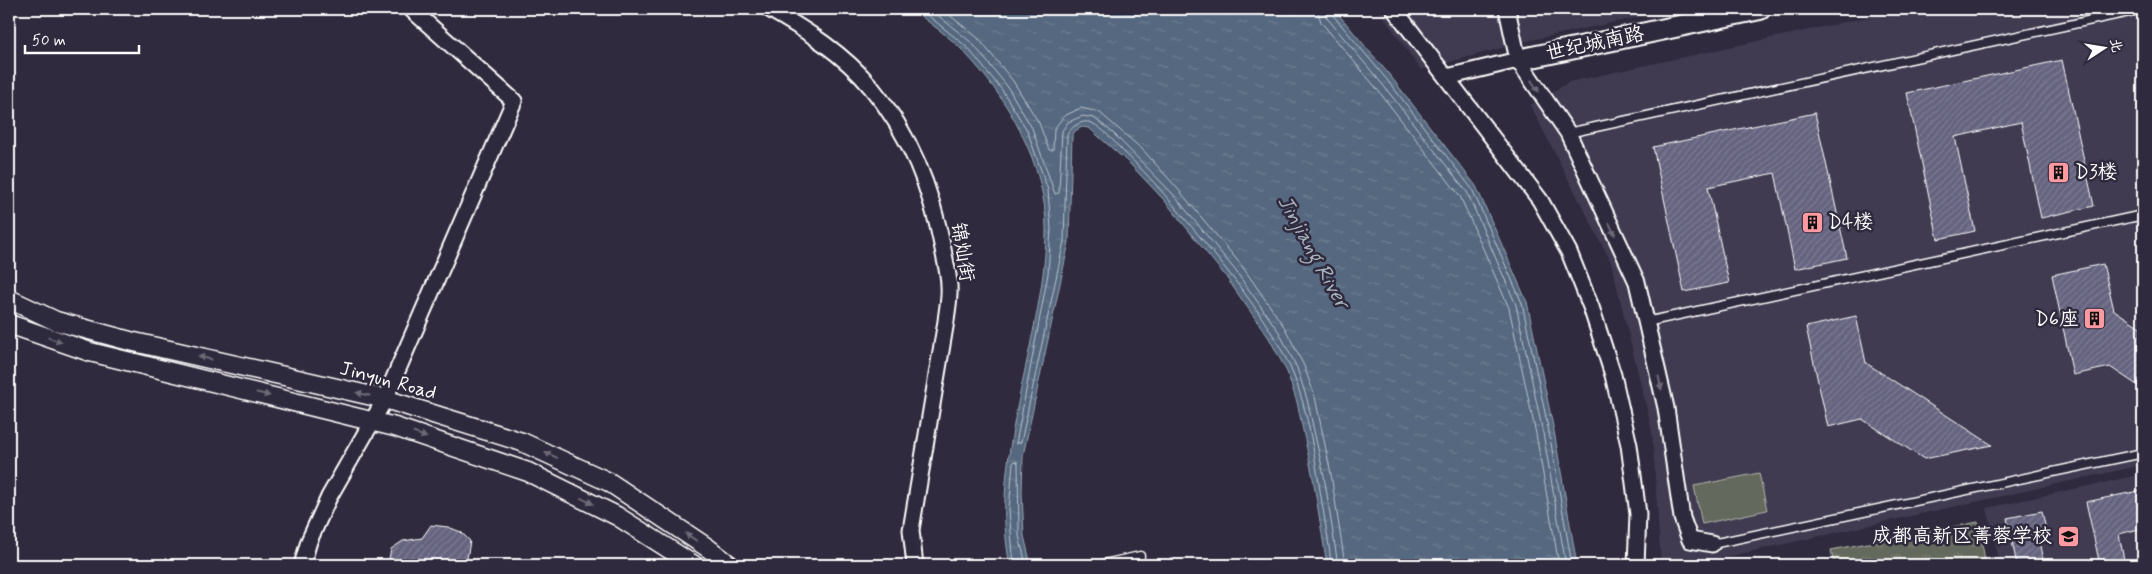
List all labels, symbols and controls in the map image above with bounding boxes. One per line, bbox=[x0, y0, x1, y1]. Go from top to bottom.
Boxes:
street label: 世纪城南路 bbox=[1543, 20, 1648, 68]
scale bar bbox=[25, 22, 139, 54]
north arrow bbox=[2080, 22, 2130, 72]
text: 50 m bbox=[32, 31, 66, 51]
text: 北 bbox=[2105, 37, 2126, 54]
one-way arrow bbox=[1531, 79, 1540, 93]
place label: D3楼 bbox=[2075, 159, 2118, 186]
building icon: D3楼 bbox=[2047, 160, 2071, 184]
water label: Jinjiang River bbox=[1269, 190, 1357, 317]
place label: D4楼 bbox=[1828, 209, 1873, 236]
building icon: D4楼 bbox=[1800, 210, 1824, 234]
street label: 锦灿街 bbox=[944, 220, 980, 284]
one-way arrow bbox=[1608, 222, 1616, 236]
place label: D6座 bbox=[2035, 306, 2079, 333]
building icon: D6座 bbox=[2083, 307, 2107, 331]
one-way arrow bbox=[48, 336, 63, 344]
one-way arrow bbox=[197, 354, 212, 362]
street label: Jinyun Road bbox=[337, 355, 439, 407]
one-way arrow bbox=[1656, 376, 1664, 391]
one-way arrow bbox=[255, 390, 270, 398]
one-way arrow bbox=[355, 390, 371, 398]
one-way arrow bbox=[412, 432, 427, 440]
one-way arrow bbox=[544, 451, 558, 459]
one-way arrow bbox=[580, 497, 594, 505]
place label: 成都高新区菁蓉学校 bbox=[1872, 523, 2052, 550]
school or university icon: 成都高新区菁蓉学校 bbox=[2056, 524, 2080, 548]
one-way arrow bbox=[684, 532, 698, 542]

